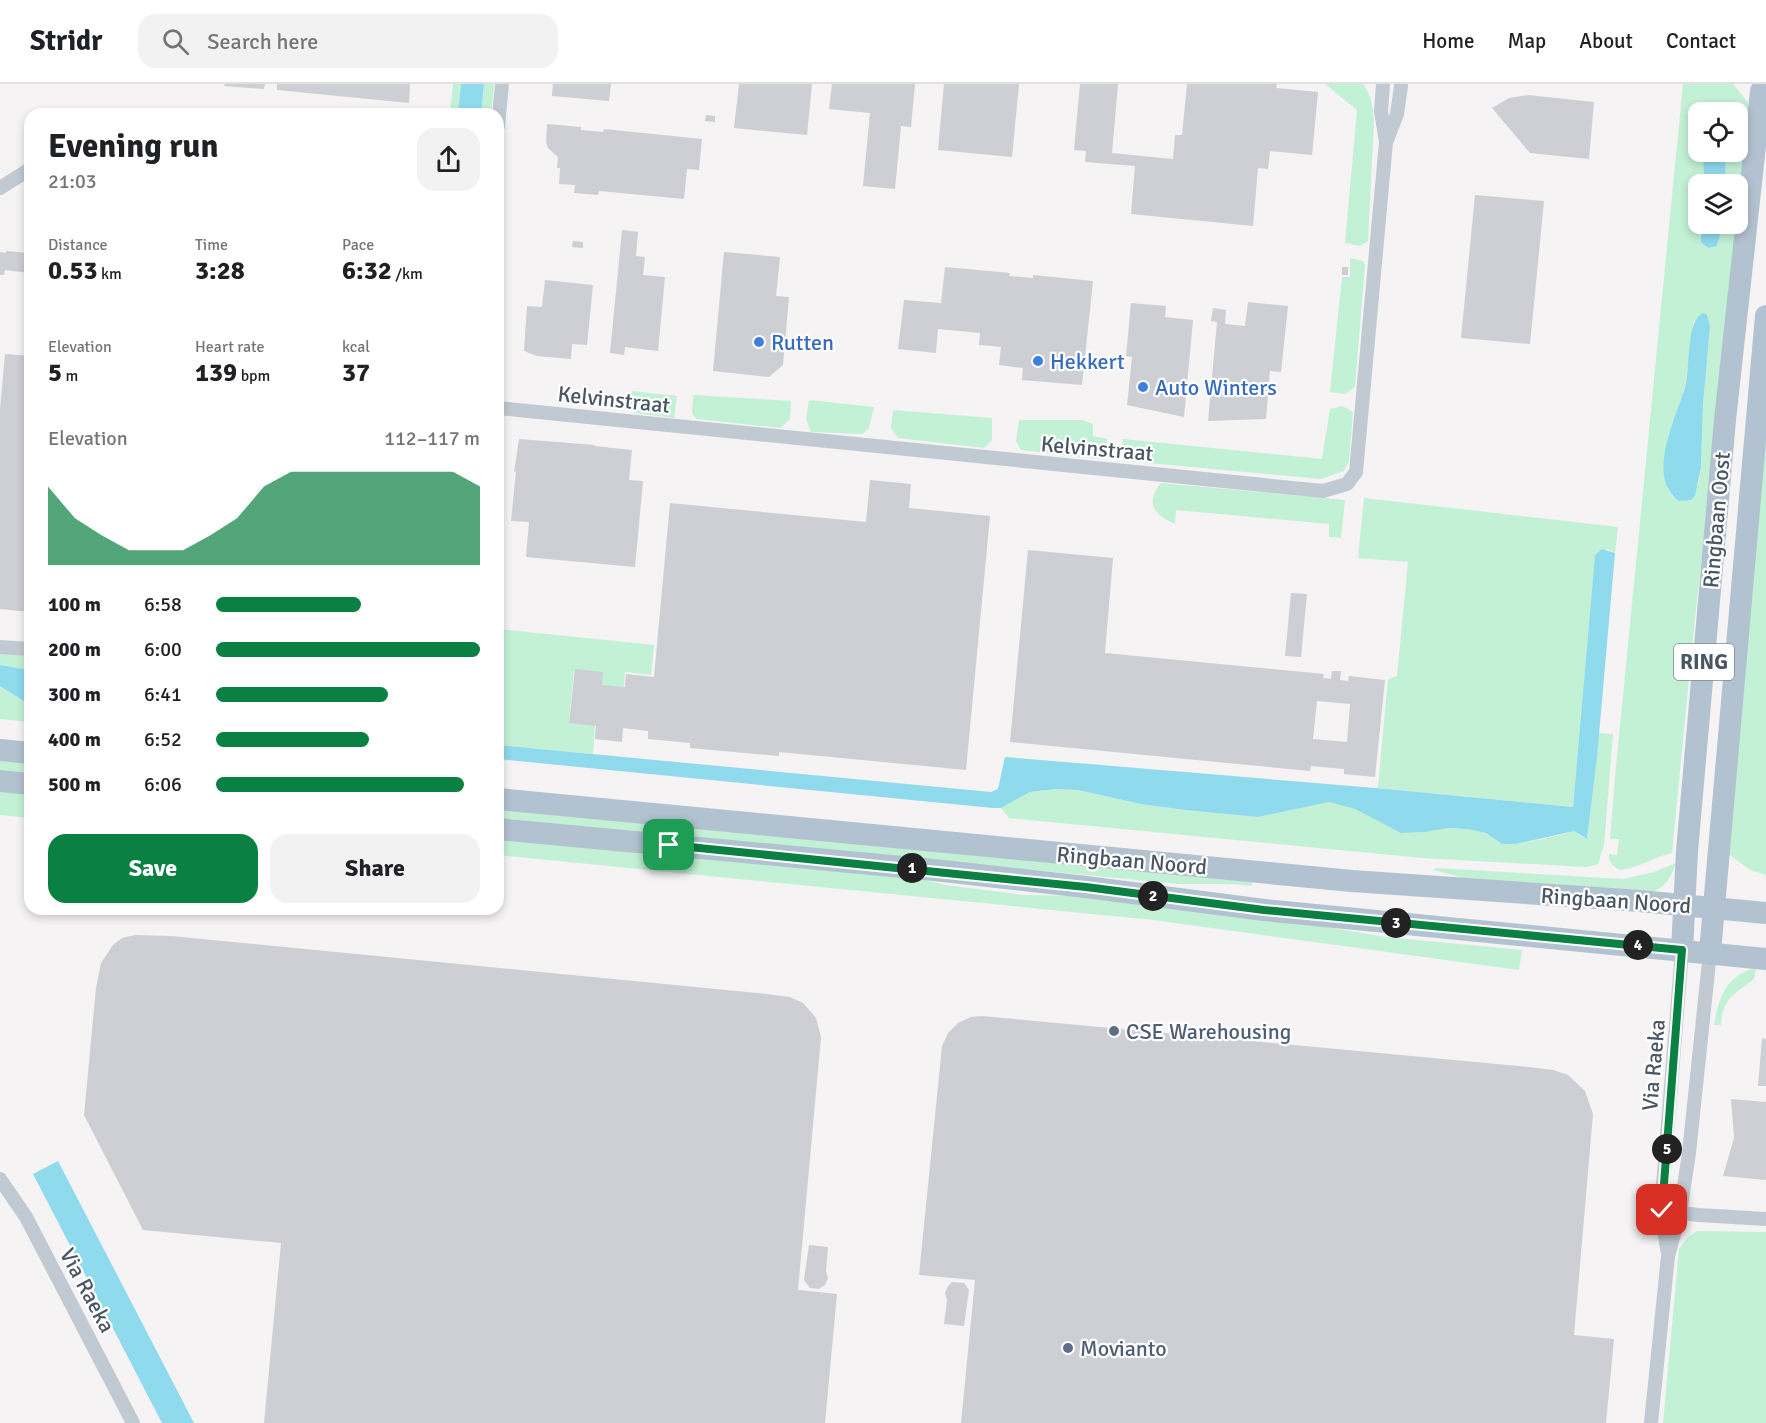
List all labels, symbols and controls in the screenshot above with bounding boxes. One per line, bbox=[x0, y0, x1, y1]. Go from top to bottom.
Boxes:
search box bbox=[138, 14, 558, 68]
text: Stridr bbox=[30, 24, 102, 58]
icon: search bbox=[159, 25, 192, 58]
text: Search here bbox=[207, 28, 318, 55]
text: Home bbox=[1422, 28, 1475, 54]
text: Map bbox=[1508, 28, 1546, 54]
text: About bbox=[1579, 28, 1633, 54]
text: Contact bbox=[1666, 28, 1736, 54]
map controls bbox=[1688, 102, 1748, 234]
button: locate bbox=[1688, 102, 1748, 162]
text: Evening run bbox=[48, 126, 218, 167]
button: share bbox=[417, 128, 480, 191]
text: 21:03 bbox=[48, 169, 97, 194]
button: layers bbox=[1688, 174, 1748, 234]
text: Distance bbox=[48, 235, 108, 255]
text: Time bbox=[195, 235, 228, 255]
text: Pace bbox=[342, 235, 374, 255]
text: 0.53 bbox=[48, 255, 98, 287]
text: 3:28 bbox=[195, 255, 245, 287]
text: 6:32 bbox=[342, 255, 392, 287]
text: km bbox=[98, 264, 122, 284]
text: /km bbox=[392, 264, 423, 284]
place label: Rutten bbox=[771, 329, 834, 356]
marker: Rutten bbox=[752, 335, 766, 349]
text: Elevation bbox=[48, 337, 112, 357]
text: Heart rate bbox=[195, 337, 264, 357]
text: kcal bbox=[342, 337, 370, 357]
place label: Hekkert bbox=[1050, 348, 1125, 375]
marker: Hekkert bbox=[1031, 354, 1045, 368]
text: 5 bbox=[48, 357, 62, 389]
text: 139 bbox=[195, 357, 237, 389]
text: 37 bbox=[342, 357, 370, 389]
text: m bbox=[62, 366, 78, 386]
text: bpm bbox=[237, 366, 270, 386]
place label: Auto Winters bbox=[1155, 374, 1277, 401]
street label: Kelvinstraat bbox=[556, 380, 672, 419]
marker: Auto Winters bbox=[1136, 380, 1150, 394]
text: Elevation bbox=[48, 426, 128, 451]
text: 112–117 m bbox=[384, 426, 480, 451]
street label: Kelvinstraat bbox=[1040, 430, 1155, 467]
street label: Ringbaan Oost bbox=[1697, 450, 1736, 589]
text: 100 m bbox=[48, 592, 101, 617]
text: 6:58 bbox=[144, 592, 182, 617]
text: 200 m bbox=[48, 637, 101, 662]
text: 6:00 bbox=[144, 637, 182, 662]
road number: RING bbox=[1674, 644, 1734, 680]
text: 300 m bbox=[48, 682, 101, 707]
text: 6:41 bbox=[144, 682, 182, 707]
text: 400 m bbox=[48, 727, 101, 752]
text: 6:52 bbox=[144, 727, 182, 752]
text: 500 m bbox=[48, 772, 101, 797]
text: 6:06 bbox=[144, 772, 182, 797]
pin bbox=[643, 819, 694, 870]
icon: arrive bbox=[652, 828, 685, 861]
button: Save bbox=[48, 834, 258, 903]
button: Share bbox=[270, 834, 480, 903]
street label: Ringbaan Noord bbox=[1056, 840, 1208, 881]
pin: 1 bbox=[897, 853, 927, 883]
text: 1 bbox=[908, 858, 916, 878]
pin: 2 bbox=[1138, 881, 1168, 911]
street label: Ringbaan Noord bbox=[1540, 882, 1692, 919]
text: 2 bbox=[1149, 886, 1157, 906]
pin: 3 bbox=[1381, 908, 1411, 938]
text: 3 bbox=[1392, 913, 1400, 933]
pin: 4 bbox=[1623, 930, 1653, 960]
text: 4 bbox=[1634, 935, 1642, 955]
place label: CSE Warehousing bbox=[1126, 1018, 1291, 1045]
street label: Via Raeka bbox=[1636, 1018, 1671, 1112]
marker: CSE Warehousing bbox=[1107, 1024, 1121, 1038]
pin: 5 bbox=[1652, 1134, 1682, 1164]
text: 5 bbox=[1663, 1139, 1671, 1159]
pin bbox=[1636, 1184, 1687, 1235]
icon: check bbox=[1645, 1193, 1678, 1226]
street label: Via Raeka bbox=[54, 1243, 121, 1337]
place label: Movianto bbox=[1080, 1335, 1167, 1362]
marker: Movianto bbox=[1061, 1341, 1075, 1355]

